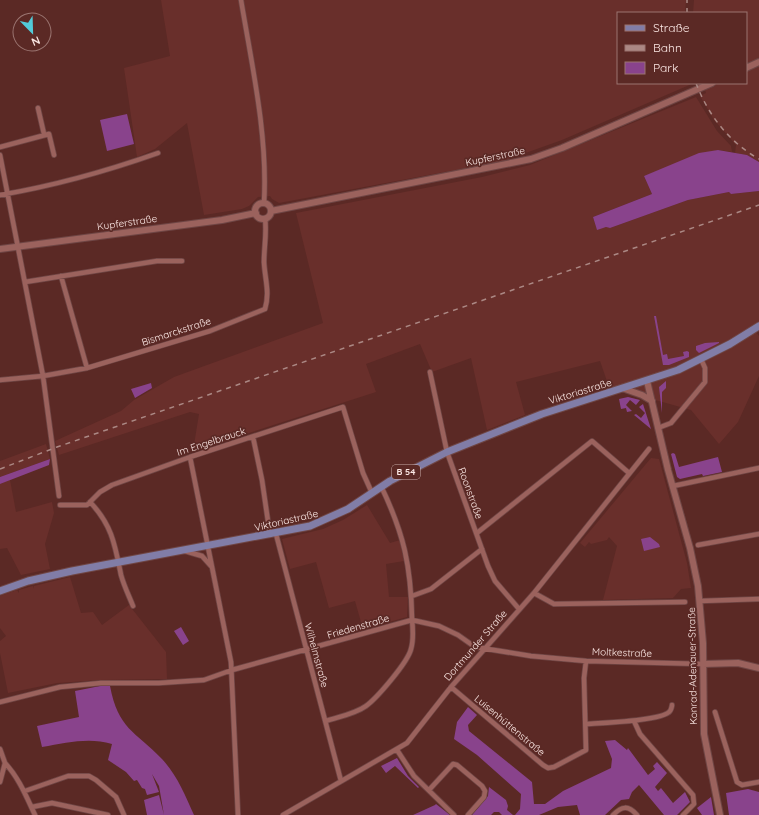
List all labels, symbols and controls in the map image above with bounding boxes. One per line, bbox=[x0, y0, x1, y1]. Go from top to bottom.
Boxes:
north arrow bbox=[12, 12, 52, 52]
legend bbox=[617, 12, 747, 84]
text: Straße bbox=[653, 20, 690, 35]
text: N bbox=[29, 33, 42, 49]
text: Bahn bbox=[653, 40, 682, 55]
text: Park bbox=[653, 60, 678, 75]
street label: Kupferstraße bbox=[464, 144, 526, 169]
street label: Kupferstraße bbox=[96, 212, 158, 233]
street label: Bismarckstraße bbox=[140, 314, 213, 349]
street label: Viktoriastraße bbox=[547, 376, 614, 407]
street label: Im Engelbrauck bbox=[175, 424, 247, 459]
road number: B 54 bbox=[392, 465, 420, 479]
street label: Roonstraße bbox=[455, 466, 486, 521]
street label: Viktoriastraße bbox=[253, 507, 320, 534]
street label: Dortmunder Straße bbox=[441, 607, 510, 684]
street label: Konrad-Adenauer-Straße bbox=[685, 607, 700, 725]
street label: Friedenstraße bbox=[325, 611, 391, 642]
street label: Wilhelmstraße bbox=[302, 621, 331, 689]
street label: Moltkestraße bbox=[592, 645, 653, 660]
street label: Luisenhüttenstraße bbox=[472, 692, 548, 759]

